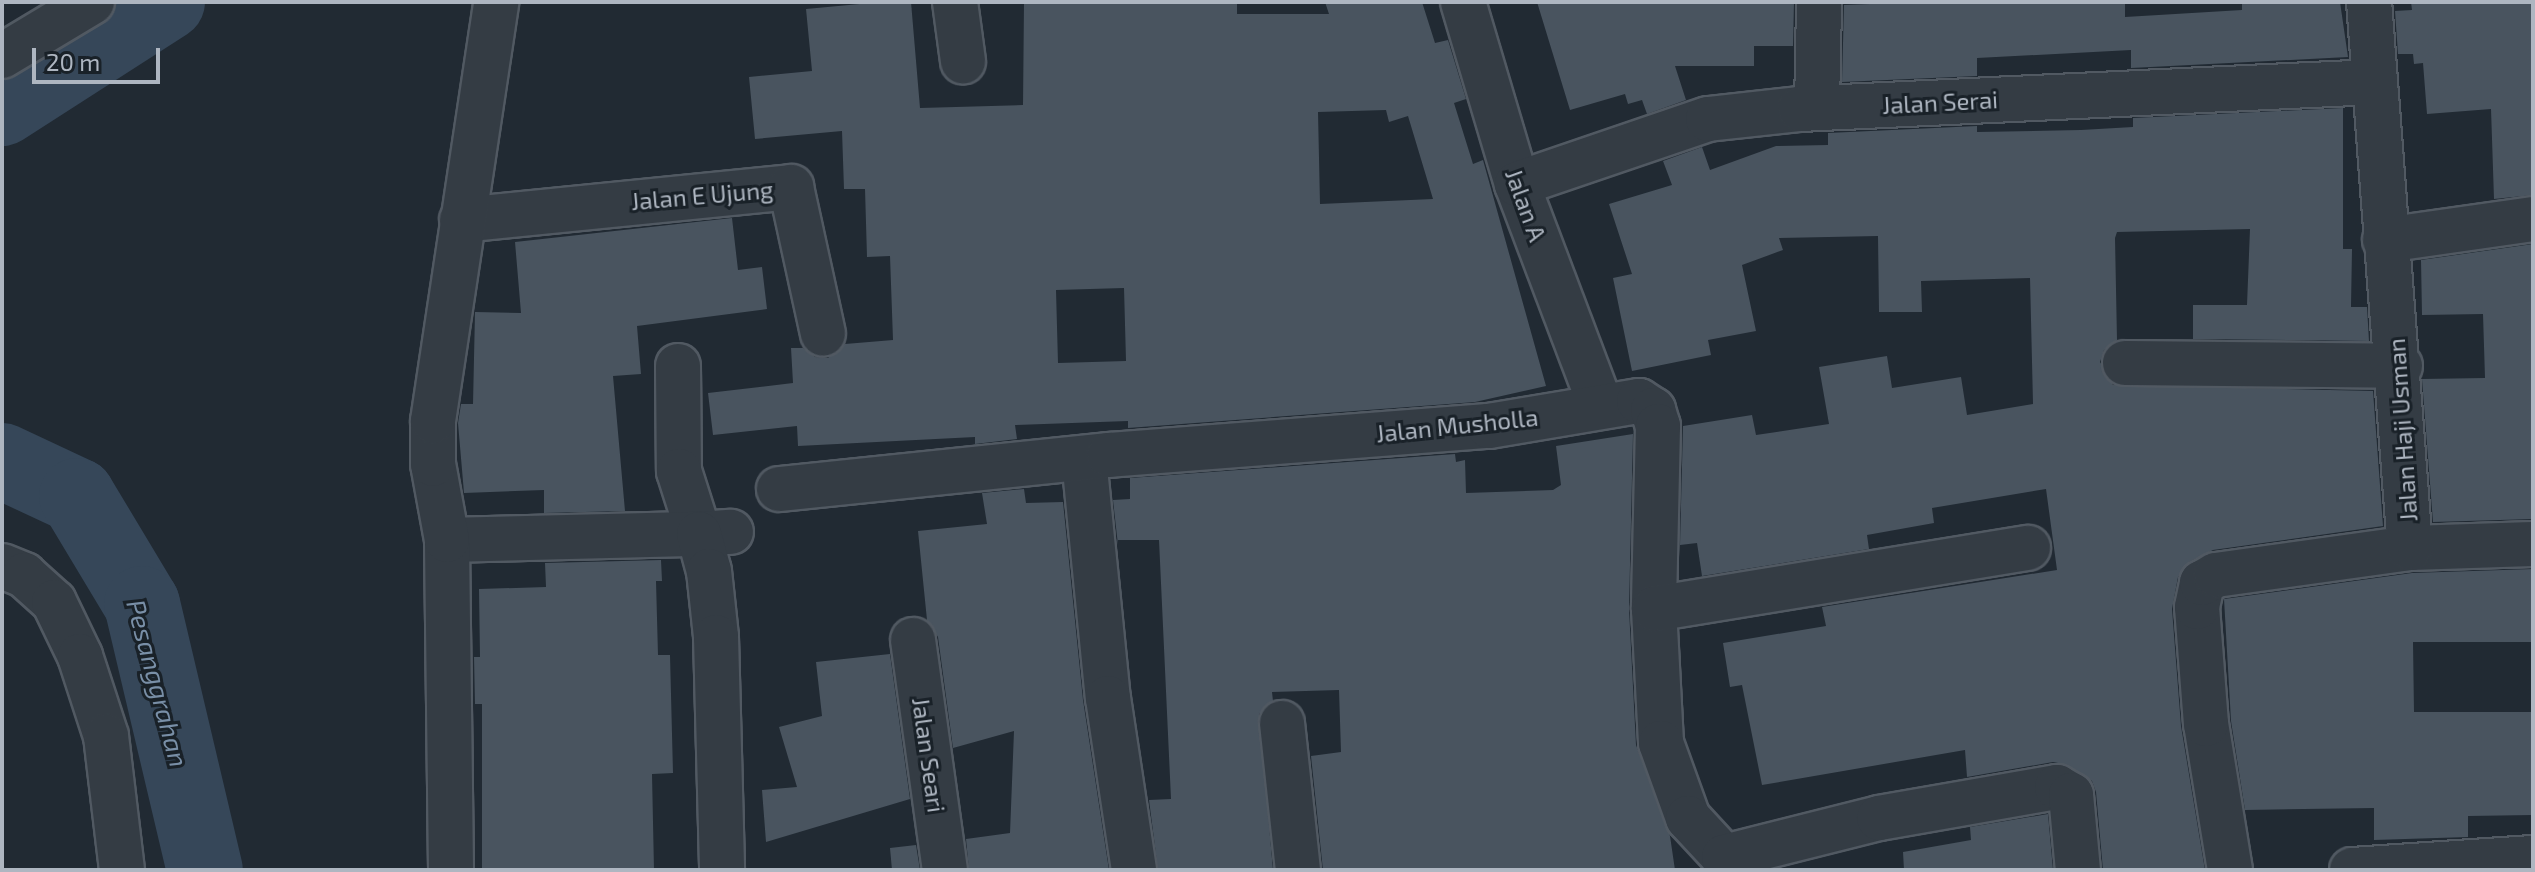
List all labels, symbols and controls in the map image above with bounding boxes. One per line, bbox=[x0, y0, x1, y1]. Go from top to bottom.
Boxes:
scale bar bbox=[36, 32, 164, 82]
text: 20 m bbox=[46, 47, 100, 76]
street label: Jalan Serai bbox=[1881, 85, 1999, 119]
street label: Jalan A bbox=[1499, 164, 1553, 246]
street label: Jalan E Ujung bbox=[630, 174, 774, 216]
street label: Jalan Haji Usman bbox=[2381, 337, 2423, 523]
street label: Jalan Musholla bbox=[1375, 402, 1539, 448]
water label: Pesanggrahan bbox=[121, 596, 195, 770]
street label: Jalan Seari bbox=[907, 696, 951, 814]

